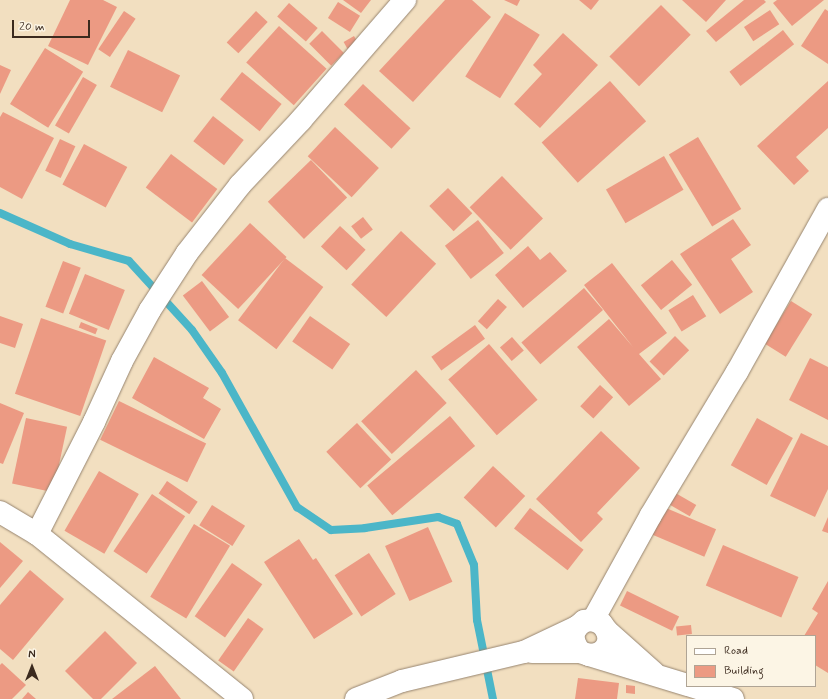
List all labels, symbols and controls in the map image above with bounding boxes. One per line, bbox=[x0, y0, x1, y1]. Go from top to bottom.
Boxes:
scale bar bbox=[14, 12, 92, 38]
text: 20 m bbox=[19, 19, 45, 35]
legend bbox=[686, 635, 816, 687]
text: Road bbox=[724, 643, 748, 659]
north arrow bbox=[12, 647, 52, 687]
text: N bbox=[28, 648, 36, 662]
text: Building bbox=[724, 663, 764, 679]

